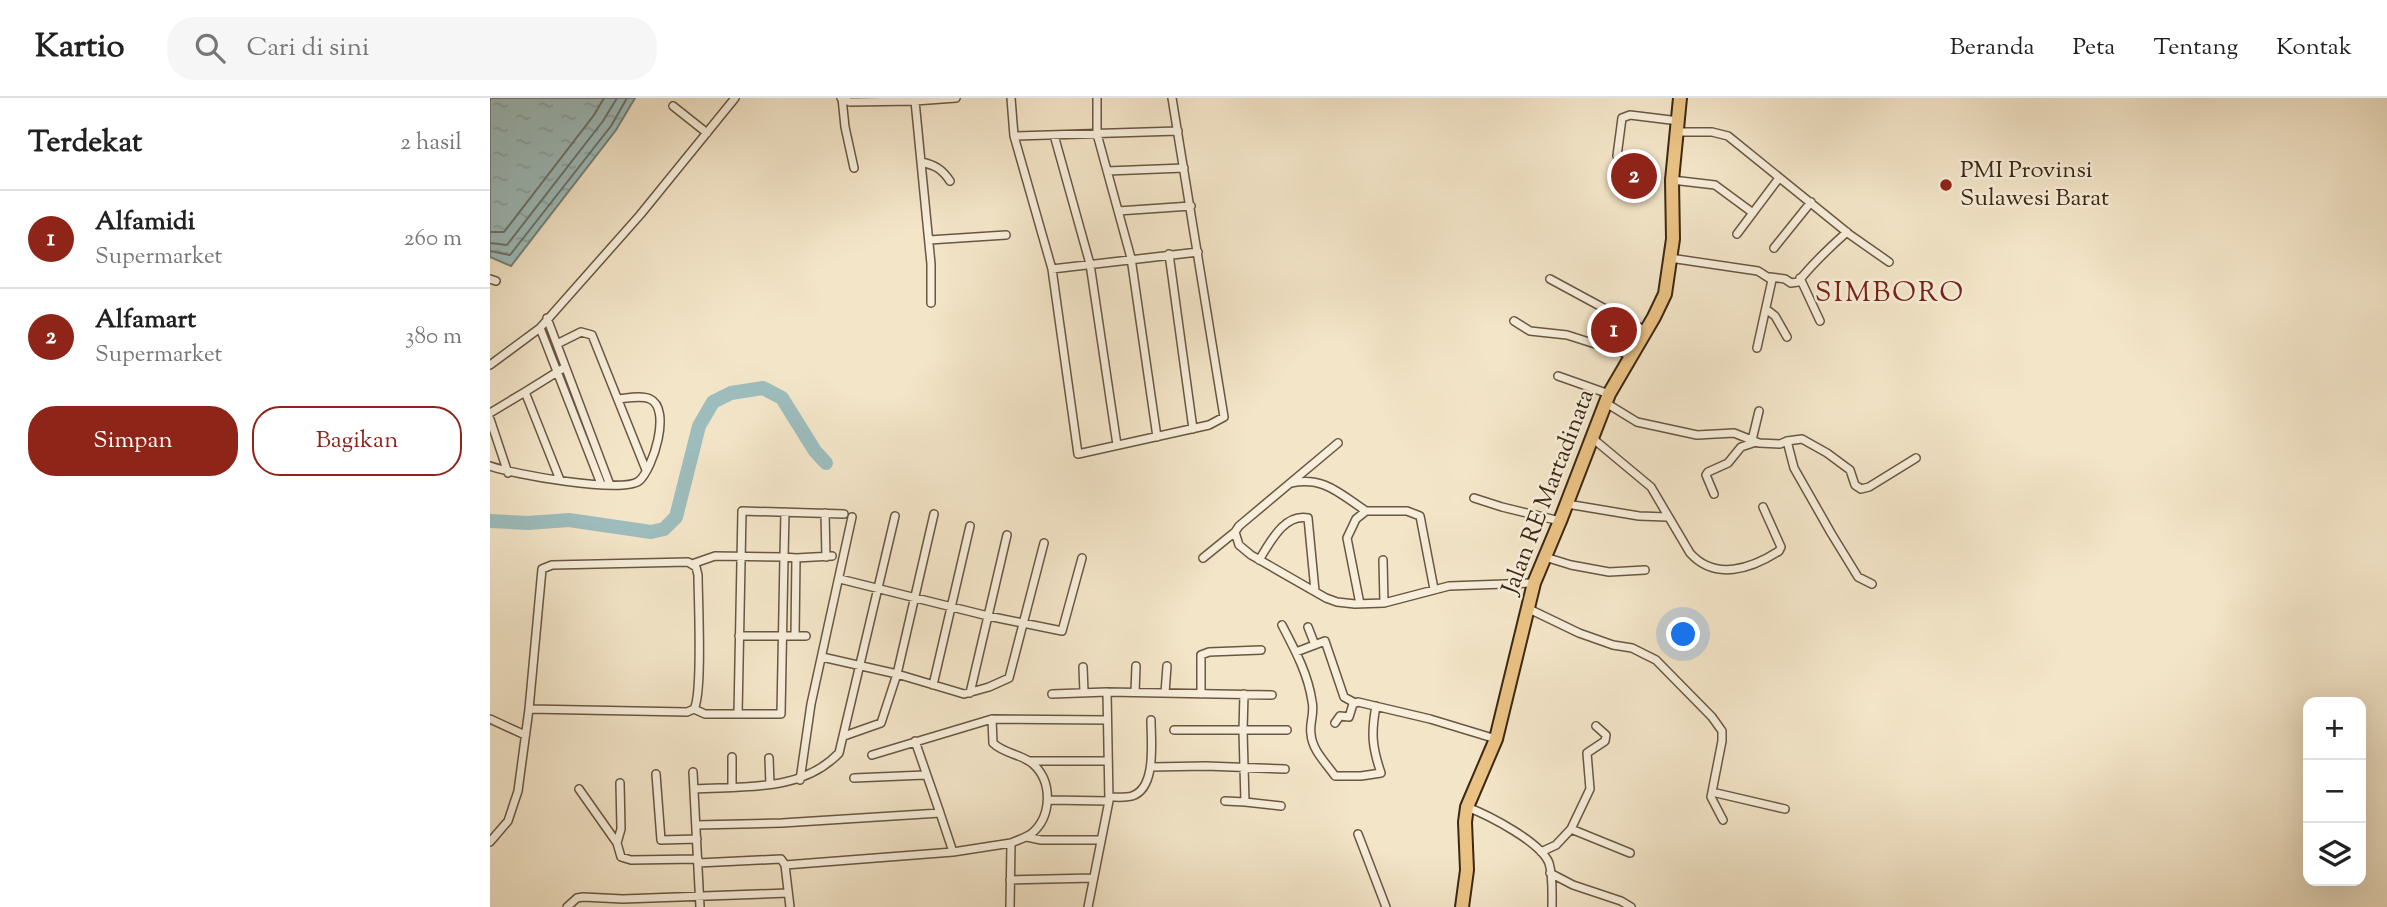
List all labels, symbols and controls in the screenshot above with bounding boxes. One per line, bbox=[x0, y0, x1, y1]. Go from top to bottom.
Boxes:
search box bbox=[167, 17, 657, 80]
text: Kartio bbox=[35, 24, 125, 72]
icon: search bbox=[191, 29, 229, 67]
text: Cari di sini bbox=[247, 30, 369, 67]
text: Beranda bbox=[1950, 31, 2035, 65]
text: Peta bbox=[2073, 31, 2115, 65]
text: Tentang bbox=[2153, 31, 2238, 65]
text: Kontak bbox=[2276, 31, 2352, 65]
text: Terdekat bbox=[28, 122, 142, 165]
text: 2 hasil bbox=[400, 127, 462, 160]
pin: 2 bbox=[1611, 150, 1657, 202]
place label: PMI Provinsi Sulawesi Barat bbox=[1960, 154, 2109, 216]
marker: PMI Provinsi Sulawesi Barat bbox=[1938, 177, 1954, 193]
text: Alfamidi bbox=[95, 204, 195, 241]
text: 1 bbox=[47, 223, 55, 256]
text: 260 m bbox=[404, 223, 462, 256]
text: Supermarket bbox=[95, 241, 222, 274]
district label: SIMBORO bbox=[1815, 274, 1965, 314]
text: Alfamart bbox=[95, 302, 196, 339]
pin: 1 bbox=[1591, 304, 1637, 356]
text: 2 bbox=[46, 321, 56, 354]
text: 380 m bbox=[405, 321, 462, 354]
text: Supermarket bbox=[95, 339, 222, 372]
street label: Jalan RE Martadinata bbox=[1493, 384, 1604, 601]
button: Simpan bbox=[28, 406, 238, 476]
button: Bagikan bbox=[252, 406, 462, 476]
your location bbox=[1666, 617, 1700, 651]
map controls bbox=[2303, 697, 2366, 886]
button: + bbox=[2303, 697, 2366, 760]
button: − bbox=[2303, 760, 2366, 823]
button: layers bbox=[2303, 823, 2366, 886]

